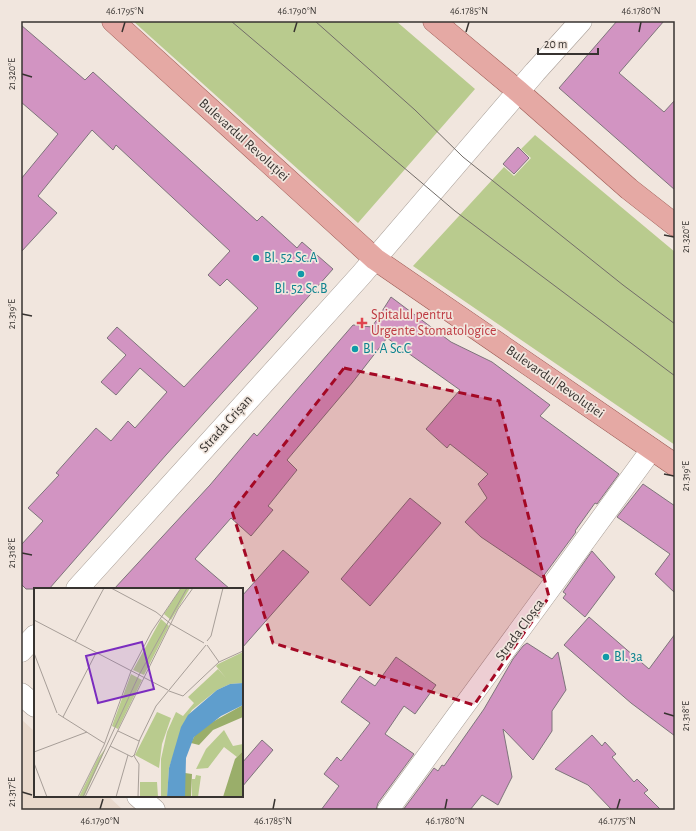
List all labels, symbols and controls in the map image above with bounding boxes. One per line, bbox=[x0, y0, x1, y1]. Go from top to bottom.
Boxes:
text: 46.1795°N bbox=[106, 6, 144, 16]
text: 46.1790°N bbox=[277, 6, 317, 16]
text: 46.1785°N bbox=[450, 6, 488, 16]
text: 46.1780°N bbox=[621, 6, 661, 16]
scale bar bbox=[538, 30, 598, 56]
text: 20 m bbox=[544, 38, 567, 50]
text: 21.320°E bbox=[7, 58, 17, 90]
street label: Bulevardul Revoluției bbox=[196, 96, 292, 185]
text: 21.320°E bbox=[681, 221, 691, 253]
place label: Bl. 52 Sc.A bbox=[264, 251, 318, 265]
marker: Bl. 52 Sc.A bbox=[251, 253, 261, 263]
marker: Bl. 52 Sc.B bbox=[296, 269, 306, 279]
place label: Bl. 52 Sc.B bbox=[274, 282, 328, 296]
text: 21.319°E bbox=[7, 299, 17, 329]
place label: Spitalul pentru Urgente Stomatologice bbox=[371, 308, 496, 338]
marker: Spitalul pentru Urgente Stomatologice bbox=[356, 317, 368, 329]
place label: Bl. A Sc.C bbox=[363, 342, 411, 356]
street label: Bulevardul Revoluției bbox=[503, 343, 606, 422]
marker: Bl. A Sc.C bbox=[350, 344, 360, 354]
street label: Strada Crișan bbox=[197, 393, 256, 456]
text: 21.319°E bbox=[681, 461, 691, 491]
text: 21.318°E bbox=[7, 538, 17, 568]
inset map bbox=[34, 588, 243, 797]
street label: Strada Cloșca bbox=[493, 596, 548, 664]
place label: Bl. 3a bbox=[614, 650, 643, 664]
marker: Bl. 3a bbox=[601, 652, 611, 662]
text: 21.318°E bbox=[681, 701, 691, 731]
text: 21.317°E bbox=[7, 777, 17, 807]
text: 46.1790°N bbox=[80, 816, 120, 826]
text: 46.1785°N bbox=[254, 816, 292, 826]
text: 46.1780°N bbox=[425, 816, 465, 826]
text: 46.1775°N bbox=[598, 816, 636, 826]

